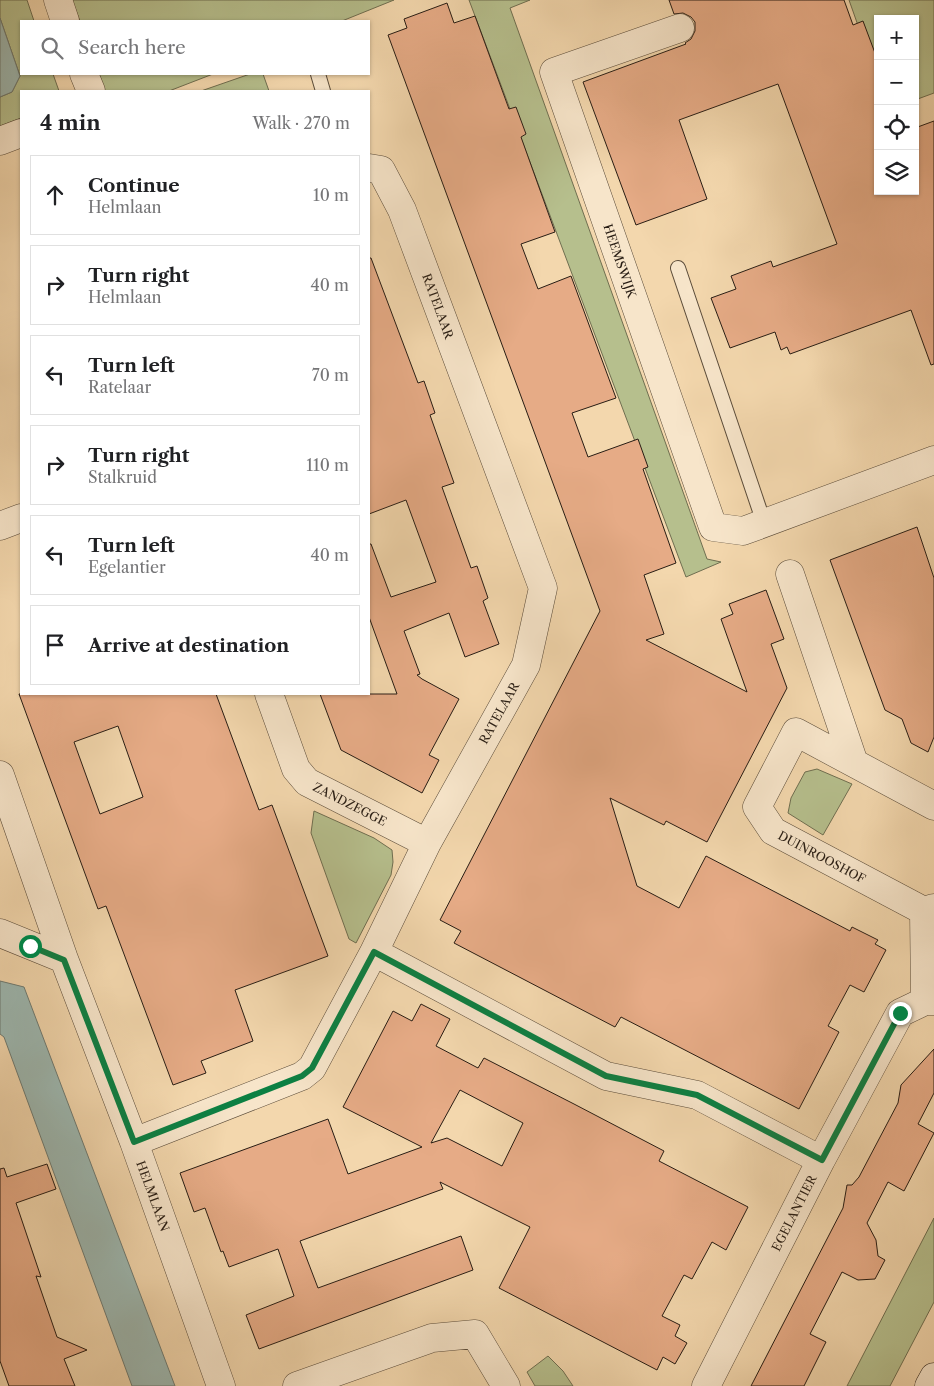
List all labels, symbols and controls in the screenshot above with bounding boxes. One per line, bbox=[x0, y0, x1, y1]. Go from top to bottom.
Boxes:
map controls bbox=[874, 15, 919, 195]
button: + bbox=[874, 15, 919, 60]
search box bbox=[20, 20, 370, 75]
icon: search bbox=[38, 34, 66, 62]
text: Search here bbox=[78, 36, 186, 59]
button: − bbox=[874, 60, 919, 105]
button: locate bbox=[874, 105, 919, 150]
text: 4 min bbox=[40, 110, 101, 135]
text: Walk · 270 m bbox=[252, 113, 350, 133]
button: layers bbox=[874, 150, 919, 195]
text: Continue bbox=[88, 174, 180, 197]
icon: ahead bbox=[41, 181, 69, 209]
text: 10 m bbox=[313, 185, 349, 205]
text: Helmlaan bbox=[88, 197, 162, 217]
street label: HEEMSWIJK bbox=[600, 222, 640, 301]
text: Turn right bbox=[88, 264, 189, 287]
icon: right bbox=[41, 271, 69, 299]
street label: RATELAAR bbox=[419, 271, 457, 342]
text: 40 m bbox=[310, 275, 349, 295]
text: Helmlaan bbox=[88, 287, 162, 307]
text: Turn left bbox=[88, 354, 175, 377]
icon: left bbox=[41, 361, 69, 389]
text: 70 m bbox=[312, 365, 349, 385]
text: Ratelaar bbox=[88, 377, 151, 397]
text: Turn right bbox=[88, 444, 189, 467]
icon: right bbox=[41, 451, 69, 479]
text: 110 m bbox=[306, 455, 349, 475]
text: Stalkruid bbox=[88, 467, 157, 487]
text: Turn left bbox=[88, 534, 175, 557]
icon: left bbox=[41, 541, 69, 569]
text: 40 m bbox=[310, 545, 349, 565]
text: Egelantier bbox=[88, 557, 166, 577]
icon: arrive bbox=[41, 631, 69, 659]
text: Arrive at destination bbox=[88, 634, 289, 657]
street label: RATELAAR bbox=[476, 678, 523, 747]
street label: ZANDZEGGE bbox=[311, 779, 389, 829]
street label: DUINROOSHOF bbox=[776, 828, 868, 886]
route start bbox=[19, 935, 42, 958]
route end bbox=[889, 1002, 912, 1025]
street label: HELMLAAN bbox=[133, 1159, 173, 1233]
street label: EGELANTIER bbox=[768, 1171, 820, 1254]

